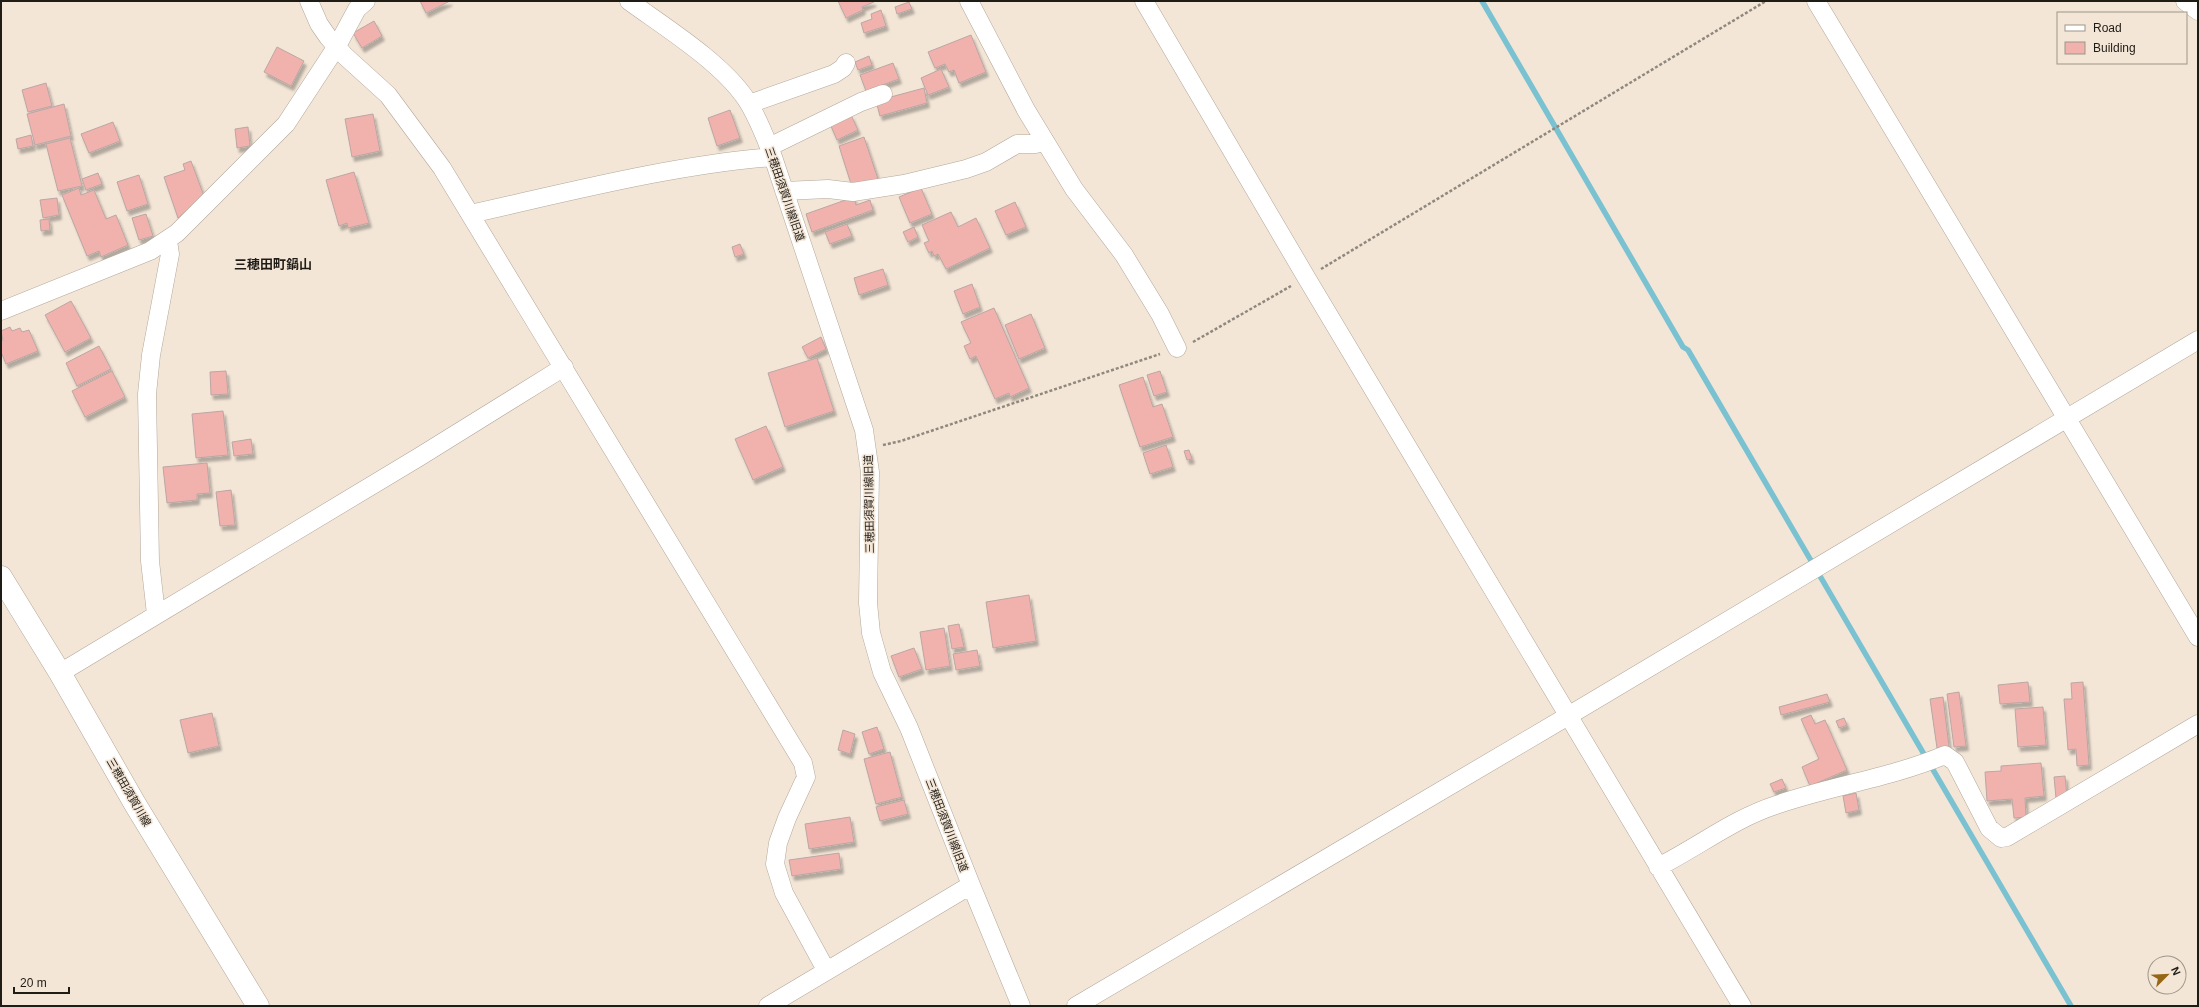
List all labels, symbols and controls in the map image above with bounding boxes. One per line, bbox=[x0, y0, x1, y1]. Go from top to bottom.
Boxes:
legend bbox=[2057, 12, 2187, 64]
text: Road bbox=[2093, 21, 2122, 35]
text: Building bbox=[2093, 41, 2136, 55]
street label: 三穂田須賀川線旧道 bbox=[763, 145, 807, 243]
district label: 三穂田町鍋山 bbox=[234, 257, 312, 272]
street label: 三穂田須賀川線旧道 bbox=[862, 454, 876, 554]
street label: 三穂田須賀川線 bbox=[105, 756, 153, 828]
street label: 三穂田須賀川線旧道 bbox=[924, 777, 970, 873]
north arrow bbox=[2147, 955, 2187, 995]
text: N bbox=[2169, 965, 2183, 977]
scale bar bbox=[14, 969, 69, 995]
text: 20 m bbox=[20, 976, 47, 990]

